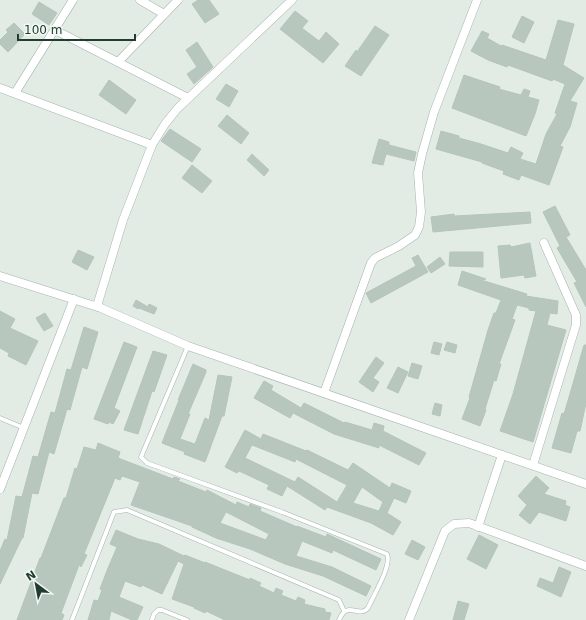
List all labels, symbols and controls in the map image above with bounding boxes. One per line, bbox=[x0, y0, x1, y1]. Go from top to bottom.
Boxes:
scale bar bbox=[18, 16, 135, 42]
text: 100 m bbox=[24, 23, 62, 37]
north arrow bbox=[16, 564, 56, 604]
text: N bbox=[24, 568, 38, 584]

